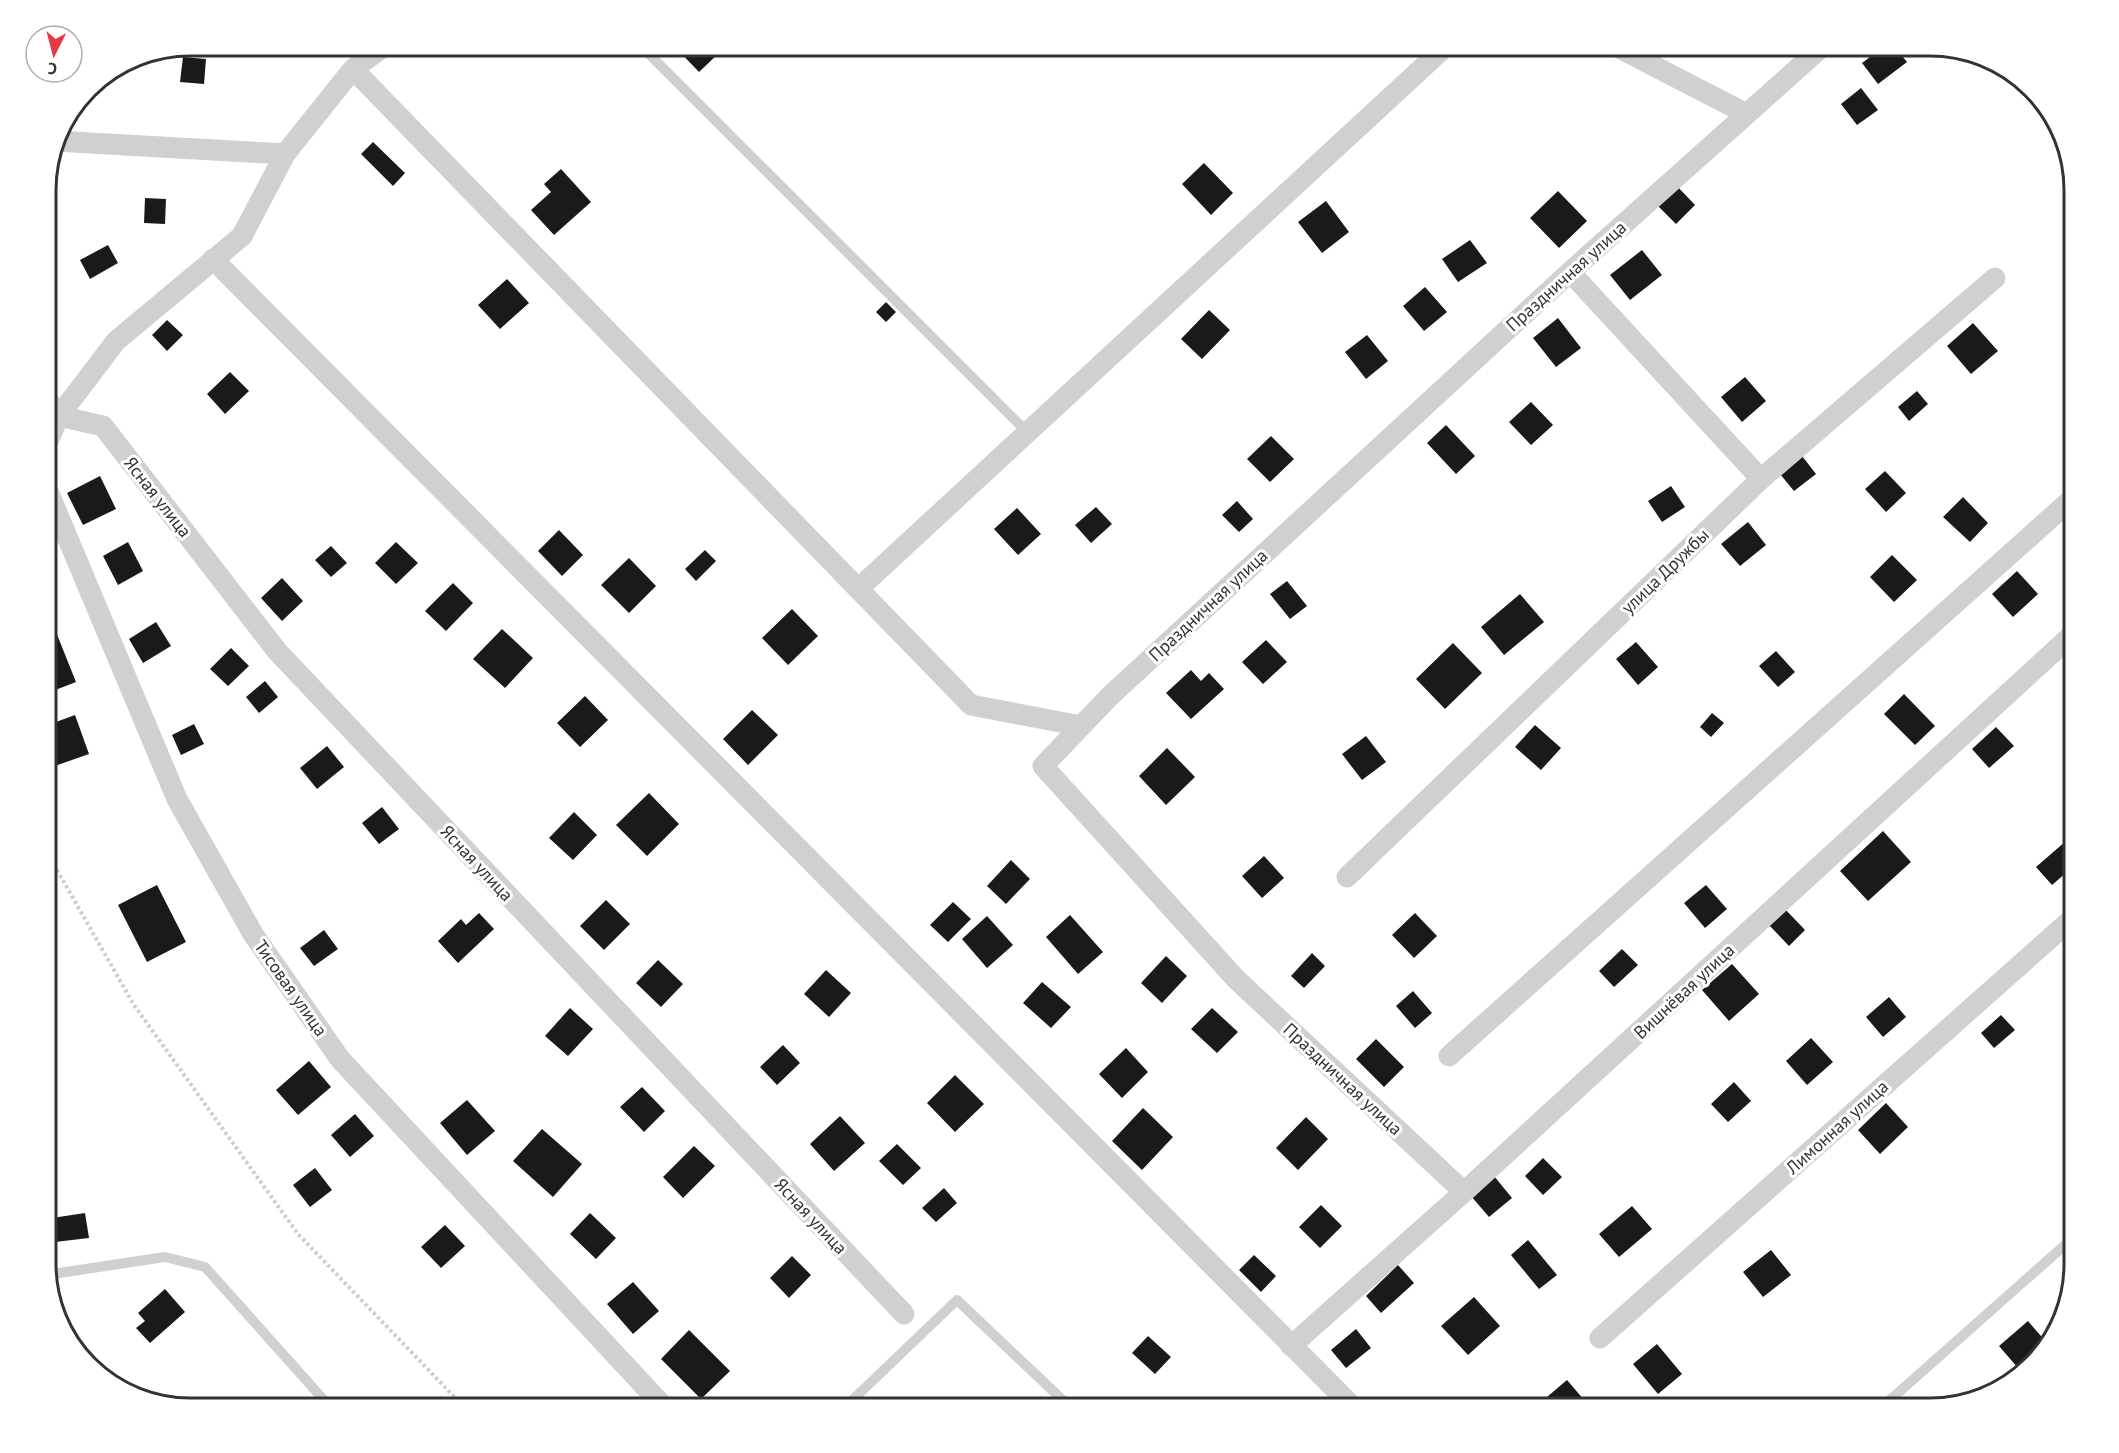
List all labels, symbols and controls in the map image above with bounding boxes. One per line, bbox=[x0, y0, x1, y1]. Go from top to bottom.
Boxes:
north arrow bbox=[24, 24, 84, 84]
text: С bbox=[47, 58, 58, 79]
street label: Праздничная улица bbox=[1501, 216, 1631, 336]
street label: Ясная улица bbox=[119, 452, 197, 542]
street label: улица Дружбы bbox=[1616, 523, 1714, 619]
street label: Праздничная улица bbox=[1144, 544, 1272, 666]
street label: Ясная улица bbox=[436, 820, 518, 906]
street label: Тисовая улица bbox=[249, 935, 333, 1041]
street label: Вишнёвая улица bbox=[1629, 938, 1739, 1044]
street label: Праздничная улица bbox=[1279, 1018, 1407, 1140]
street label: Лимонная улица bbox=[1780, 1075, 1893, 1180]
street label: Ясная улица bbox=[770, 1173, 852, 1259]

